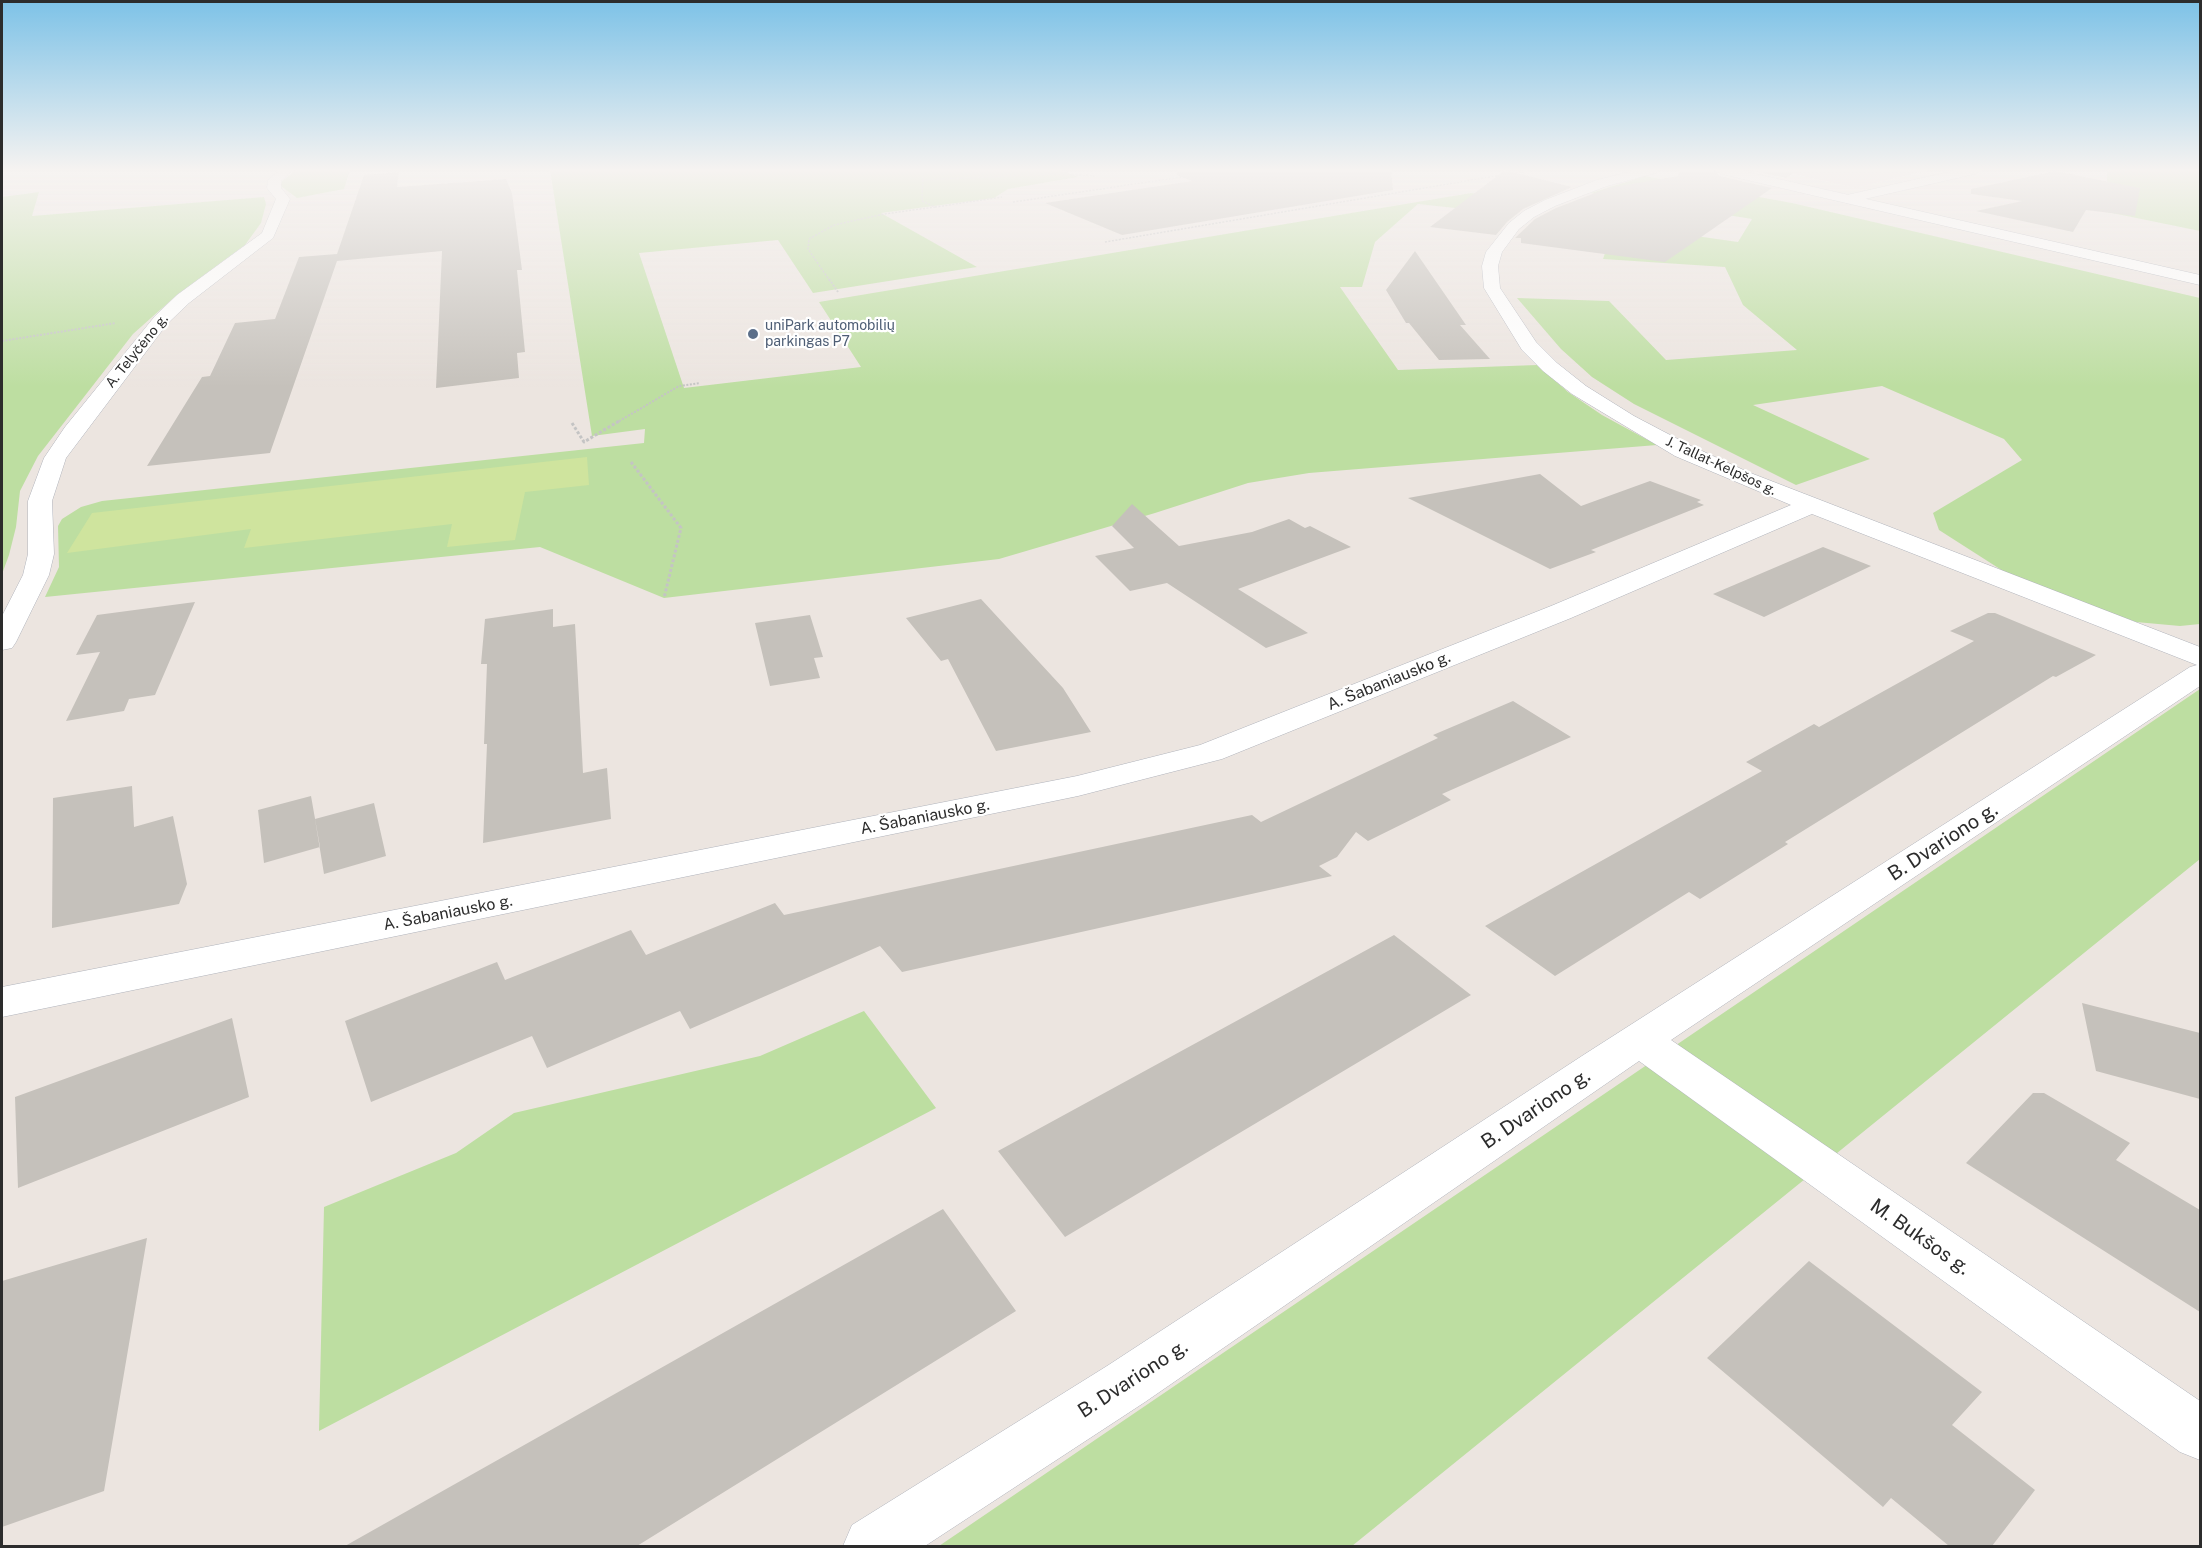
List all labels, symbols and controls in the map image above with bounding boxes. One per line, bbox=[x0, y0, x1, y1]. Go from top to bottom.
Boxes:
street label: A. Telyčėno g. bbox=[102, 311, 172, 391]
place label: uniPark automobilių parkingas P7 bbox=[765, 318, 895, 350]
marker: uniPark automobilių parkingas P7 bbox=[746, 327, 760, 341]
street label: J. Tallat-Kelpšos g. bbox=[1663, 433, 1779, 499]
street label: A. Šabaniausko g. bbox=[1325, 648, 1453, 714]
street label: A. Šabaniausko g. bbox=[859, 795, 991, 839]
street label: B. Dvariono g. bbox=[1884, 798, 2002, 886]
street label: A. Šabaniausko g. bbox=[382, 891, 514, 935]
street label: B. Dvariono g. bbox=[1477, 1064, 1595, 1154]
street label: M. Bukšos g. bbox=[1865, 1194, 1975, 1280]
street label: B. Dvariono g. bbox=[1074, 1335, 1192, 1423]

